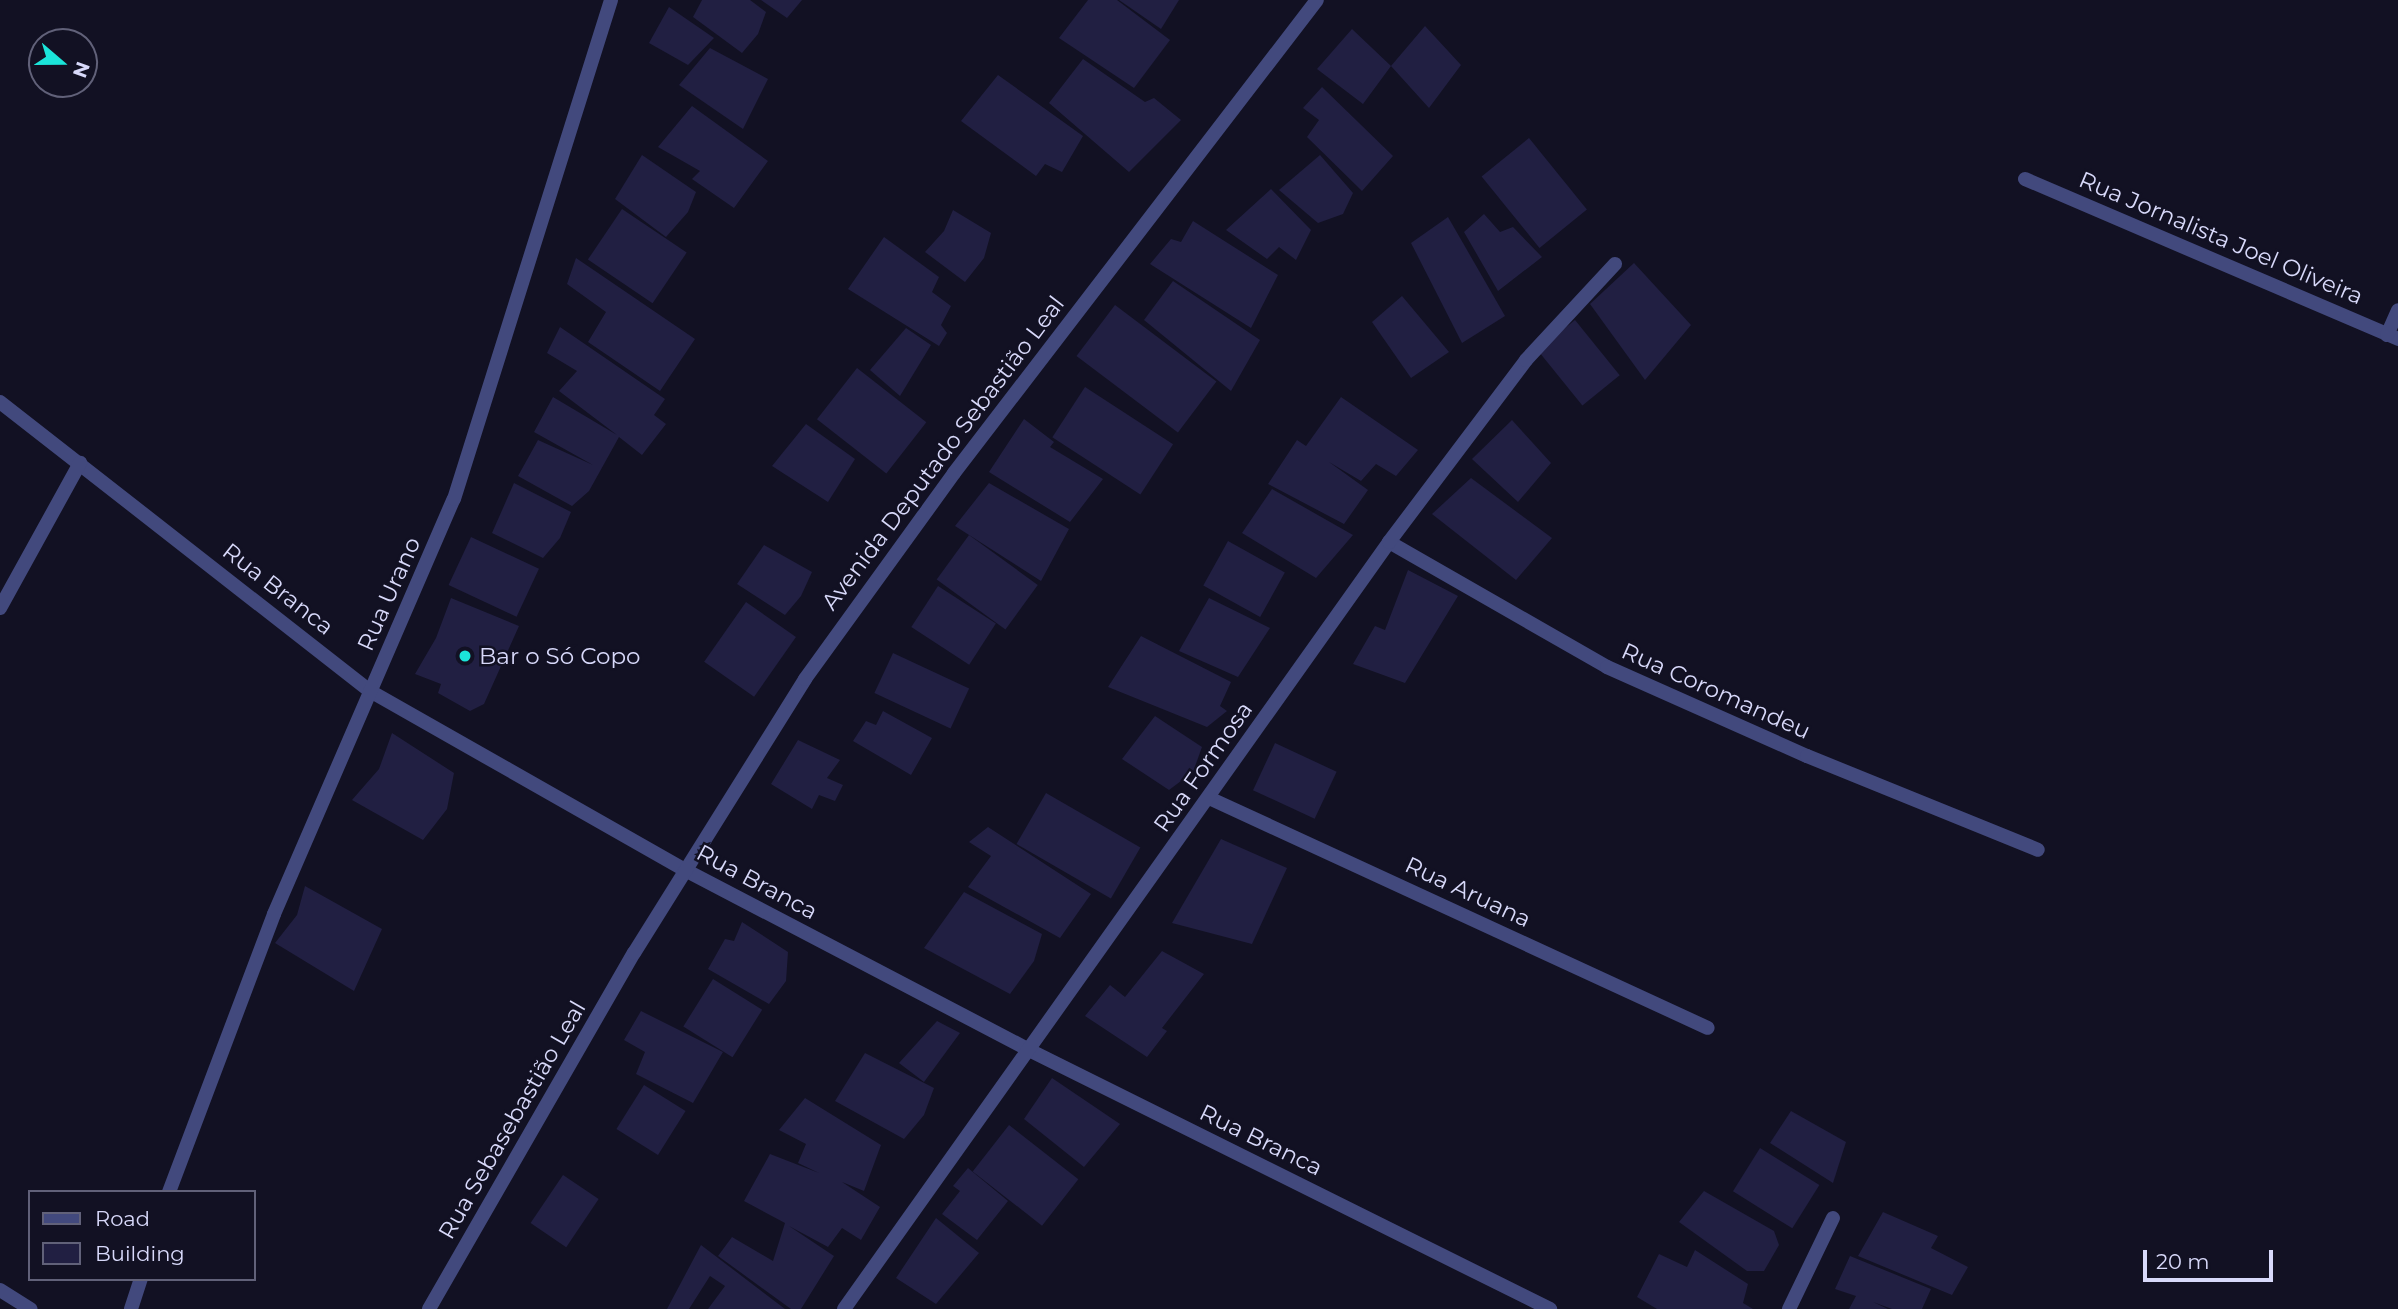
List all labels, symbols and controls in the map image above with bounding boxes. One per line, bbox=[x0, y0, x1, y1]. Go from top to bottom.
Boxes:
north arrow bbox=[28, 28, 98, 98]
text: N bbox=[68, 59, 95, 81]
street label: Rua Jornalista Joel Oliveira bbox=[2075, 166, 2367, 310]
street label: Avenida Deputado Sebastião Leal bbox=[816, 291, 1070, 615]
street label: Rua Urano bbox=[352, 533, 426, 655]
street label: Rua Branca bbox=[217, 537, 339, 641]
street label: Rua Coromandeu bbox=[1617, 637, 1815, 745]
place label: Bar o Só Copo bbox=[479, 642, 640, 670]
marker: Bar o Só Copo bbox=[457, 648, 473, 664]
street label: Rua Formosa bbox=[1148, 696, 1258, 838]
street label: Rua Branca bbox=[692, 839, 822, 925]
street label: Rua Aruana bbox=[1401, 851, 1535, 933]
street label: Rua Sebasebastião Leal bbox=[432, 996, 592, 1244]
street label: Rua Branca bbox=[1195, 1098, 1327, 1182]
legend bbox=[28, 1190, 256, 1281]
text: Road bbox=[95, 1206, 150, 1231]
scale bar bbox=[2146, 1236, 2276, 1280]
text: Building bbox=[95, 1241, 185, 1266]
text: 20 m bbox=[2156, 1249, 2210, 1274]

